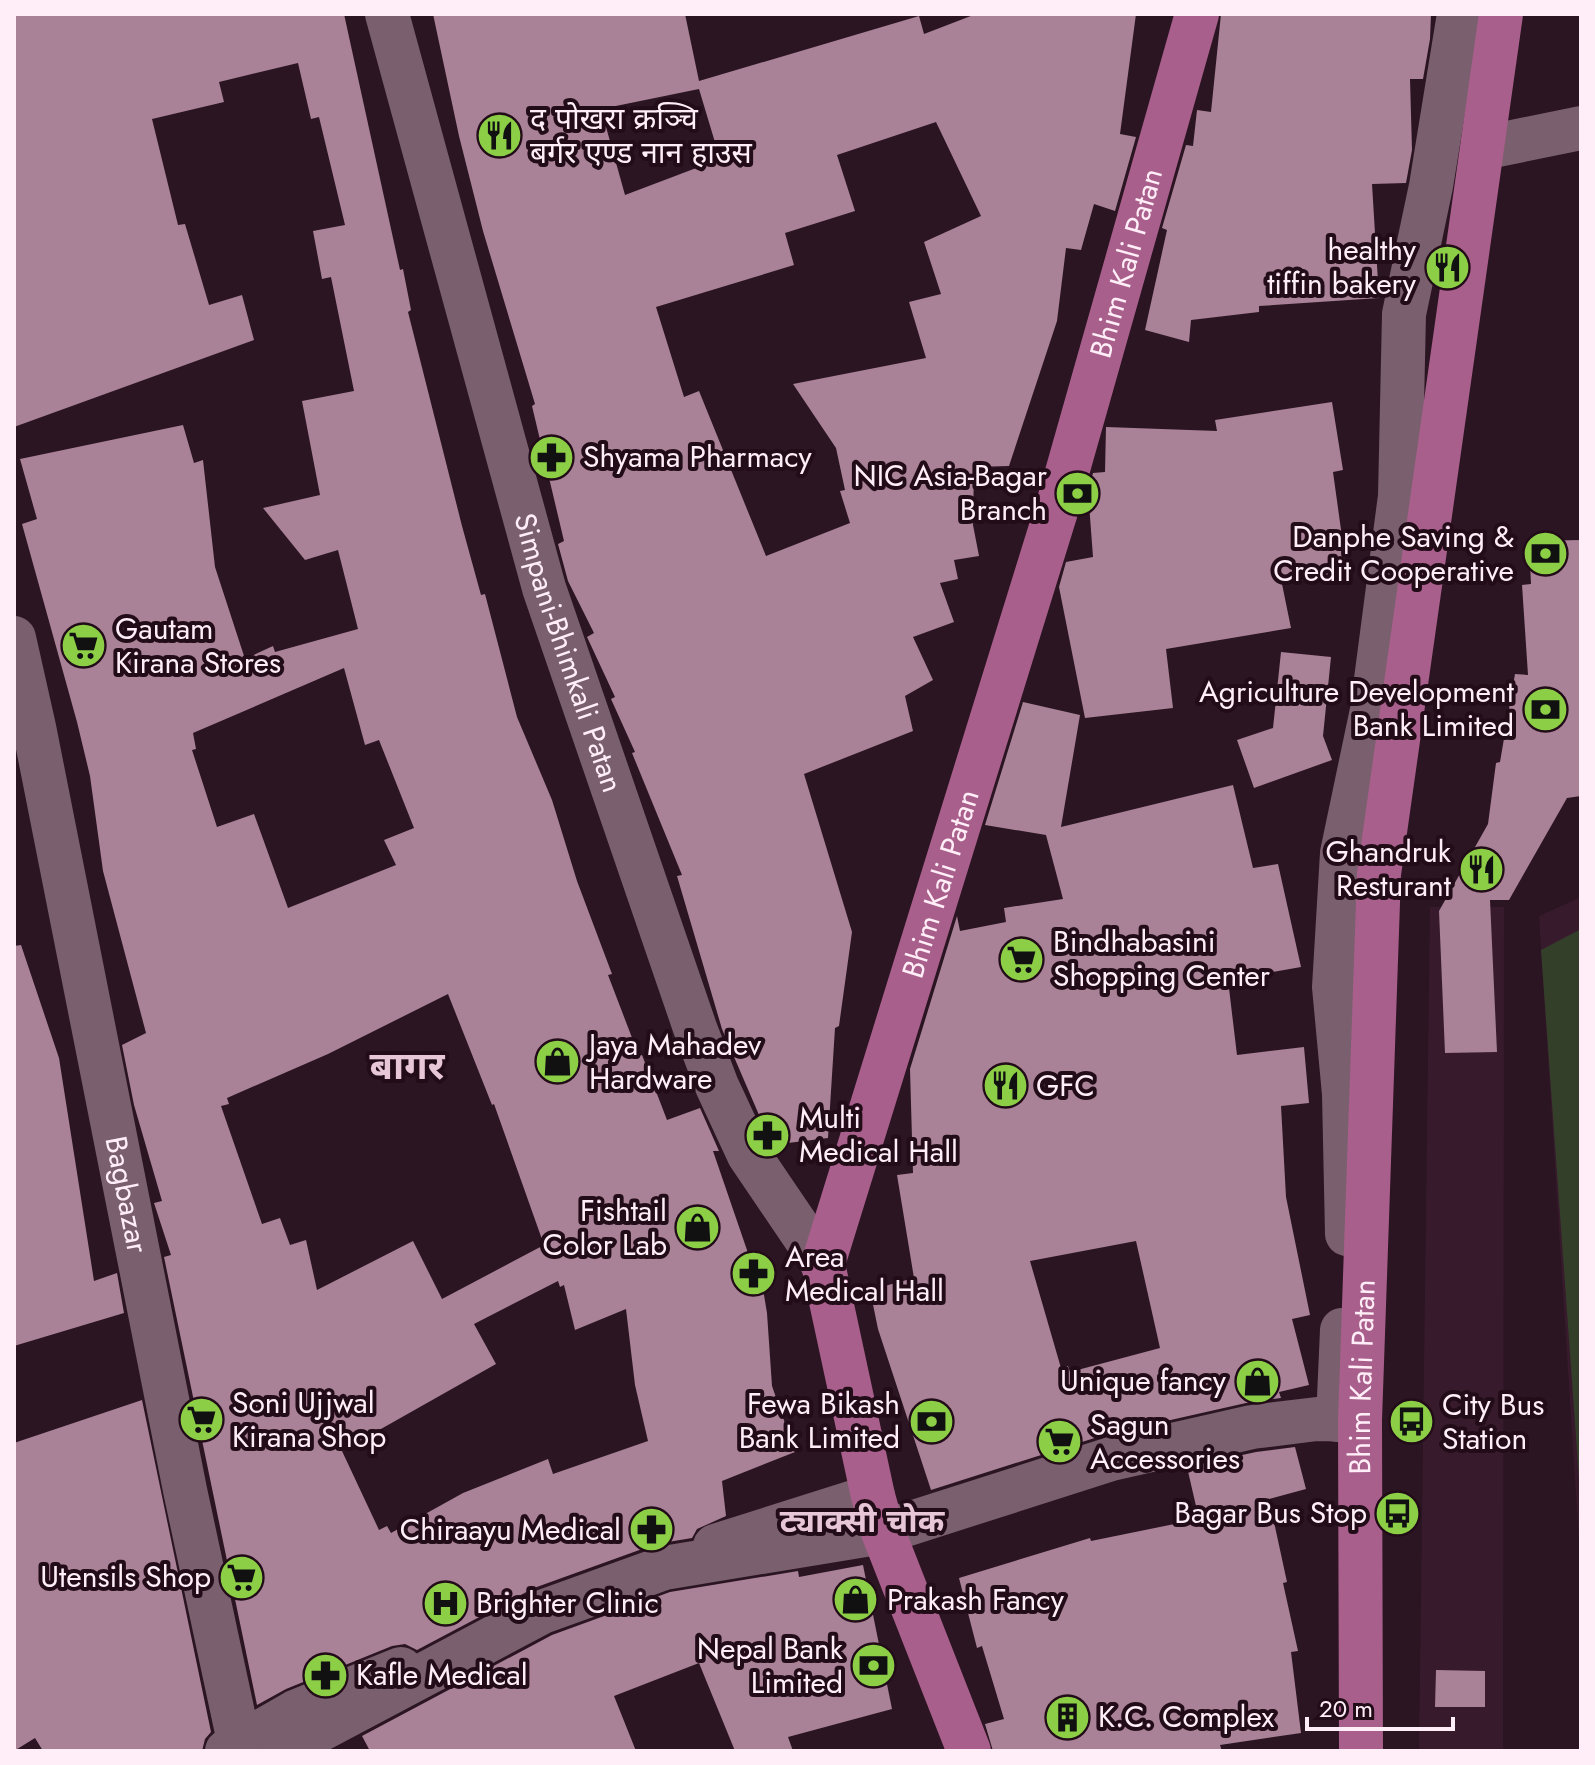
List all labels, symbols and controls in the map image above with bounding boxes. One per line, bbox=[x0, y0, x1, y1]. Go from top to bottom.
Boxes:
place label: द पोखरा क्रञ्चि बर्गर एण्ड नान हाउस bbox=[530, 97, 752, 174]
restaurant icon: द पोखरा क्रञ्चि बर्गर एण्ड नान हाउस bbox=[475, 112, 523, 160]
street label: Bhim Kali Patan bbox=[1079, 163, 1173, 363]
place label: healthy tiffin bakery bbox=[1267, 228, 1417, 305]
restaurant icon: healthy tiffin bakery bbox=[1423, 243, 1471, 291]
pharmacy icon: Shyama Pharmacy bbox=[528, 433, 576, 481]
place label: Shyama Pharmacy bbox=[583, 435, 813, 478]
place label: NIC Asia-Bagar Branch bbox=[853, 454, 1048, 531]
bank icon: NIC Asia-Bagar Branch bbox=[1054, 469, 1102, 517]
street label: Simpani-Bhimkali Patan bbox=[503, 508, 634, 798]
place label: Danphe Saving & Credit Cooperative bbox=[1273, 515, 1514, 592]
bank icon: Danphe Saving & Credit Cooperative bbox=[1521, 530, 1569, 578]
place label: Gautam Kirana Stores bbox=[115, 607, 281, 684]
supermarket icon: Gautam Kirana Stores bbox=[60, 622, 108, 670]
place label: Agriculture Development Bank Limited bbox=[1199, 670, 1515, 747]
bank icon: Agriculture Development Bank Limited bbox=[1521, 685, 1569, 733]
street label: Bhim Kali Patan bbox=[891, 784, 990, 983]
place label: Ghandruk Resturant bbox=[1325, 830, 1452, 907]
restaurant icon: Ghandruk Resturant bbox=[1458, 845, 1506, 893]
place label: Bindhabasini Shopping Center bbox=[1053, 920, 1271, 997]
supermarket icon: Bindhabasini Shopping Center bbox=[998, 935, 1046, 983]
place label: Jaya Mahadev Hardware bbox=[585, 1023, 762, 1100]
district label: बागर bbox=[370, 1038, 446, 1093]
shop icon: Jaya Mahadev Hardware bbox=[534, 1038, 582, 1086]
restaurant icon: GFC bbox=[981, 1062, 1029, 1110]
place label: GFC bbox=[1036, 1064, 1095, 1107]
place label: Multi Medical Hall bbox=[799, 1096, 958, 1173]
pharmacy icon: Multi Medical Hall bbox=[744, 1111, 792, 1159]
street label: Bagbazar bbox=[94, 1132, 160, 1258]
place label: Fishtail Color Lab bbox=[542, 1189, 667, 1266]
shop icon: Fishtail Color Lab bbox=[674, 1204, 722, 1252]
place label: Area Medical Hall bbox=[785, 1235, 944, 1312]
pharmacy icon: Area Medical Hall bbox=[730, 1250, 778, 1298]
street label: Bhim Kali Patan bbox=[1338, 1279, 1386, 1475]
shop icon: Unique fancy bbox=[1233, 1357, 1281, 1405]
place label: Unique fancy bbox=[1060, 1359, 1227, 1402]
place label: Soni Ujjwal Kirana Shop bbox=[232, 1381, 386, 1458]
place label: Fewa Bikash Bank Limited bbox=[739, 1382, 900, 1459]
place label: City Bus Station bbox=[1442, 1383, 1544, 1460]
supermarket icon: Soni Ujjwal Kirana Shop bbox=[177, 1396, 225, 1444]
bank icon: Fewa Bikash Bank Limited bbox=[907, 1397, 955, 1445]
bus stop icon: City Bus Station bbox=[1387, 1398, 1435, 1446]
place label: Sagun Accessories bbox=[1090, 1403, 1240, 1480]
supermarket icon: Sagun Accessories bbox=[1035, 1418, 1083, 1466]
bus stop icon: Bagar Bus Stop bbox=[1374, 1489, 1422, 1537]
place label: Bagar Bus Stop bbox=[1174, 1491, 1367, 1534]
district label: ट्याक्सी चोक bbox=[780, 1498, 946, 1544]
pharmacy icon: Chiraayu Medical bbox=[628, 1506, 676, 1554]
place label: Chiraayu Medical bbox=[400, 1508, 621, 1551]
supermarket icon: Utensils Shop bbox=[218, 1553, 266, 1601]
place label: Utensils Shop bbox=[40, 1555, 211, 1598]
shop icon: Prakash Fancy bbox=[832, 1576, 880, 1624]
place label: Prakash Fancy bbox=[887, 1578, 1065, 1621]
hospital icon: Brighter Clinic bbox=[421, 1579, 469, 1627]
place label: Brighter Clinic bbox=[476, 1581, 659, 1624]
place label: Nepal Bank Limited bbox=[697, 1627, 844, 1704]
bank icon: Nepal Bank Limited bbox=[850, 1642, 898, 1690]
pharmacy icon: Kafle Medical bbox=[301, 1651, 349, 1699]
place label: Kafle Medical bbox=[356, 1653, 528, 1696]
scale bar bbox=[1307, 1681, 1453, 1731]
text: 20 m bbox=[1319, 1691, 1373, 1726]
building icon: K.C. Complex bbox=[1043, 1693, 1091, 1741]
place label: K.C. Complex bbox=[1098, 1695, 1274, 1738]

